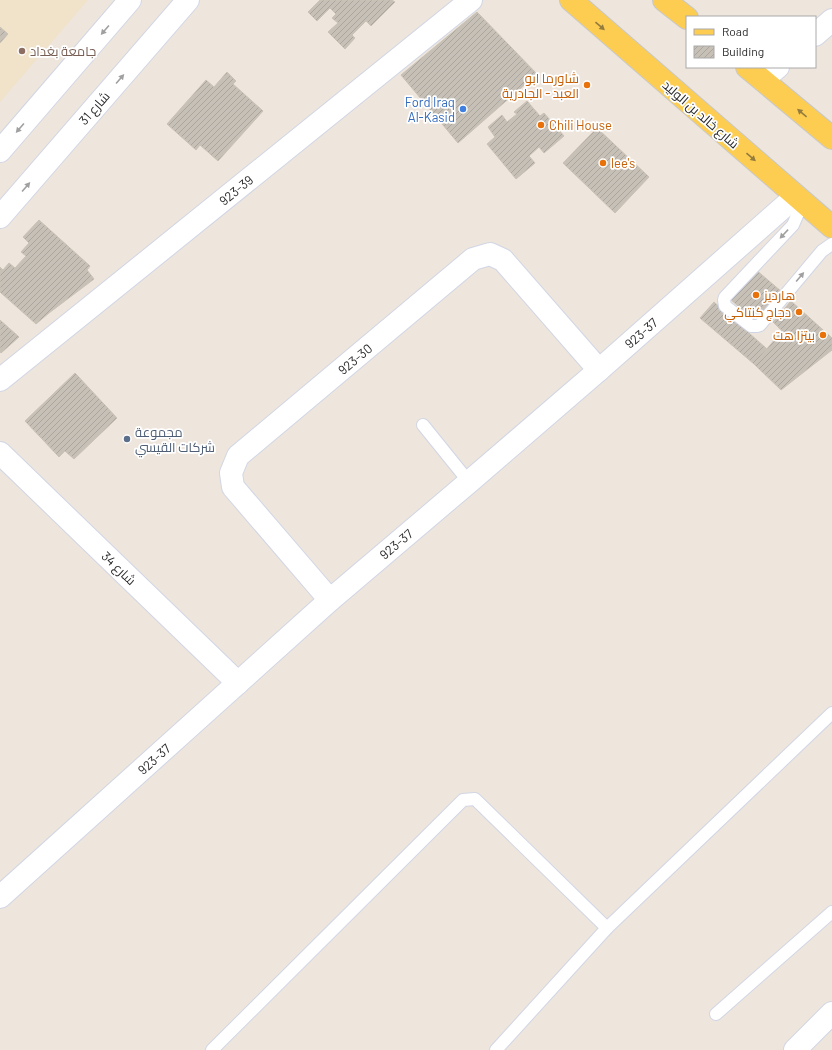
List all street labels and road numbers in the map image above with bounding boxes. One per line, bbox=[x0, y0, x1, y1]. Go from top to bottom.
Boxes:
street label: شارع خالد بن الوليد bbox=[659, 76, 742, 152]
street label: شارع 31 bbox=[75, 88, 114, 129]
street label: 923-39 bbox=[216, 172, 256, 208]
street label: 923-37 bbox=[621, 314, 661, 352]
street label: 923-30 bbox=[335, 340, 375, 378]
street label: 923-37 bbox=[376, 526, 416, 562]
street label: شارع 34 bbox=[98, 548, 140, 589]
street label: 923-37 bbox=[134, 740, 174, 778]

